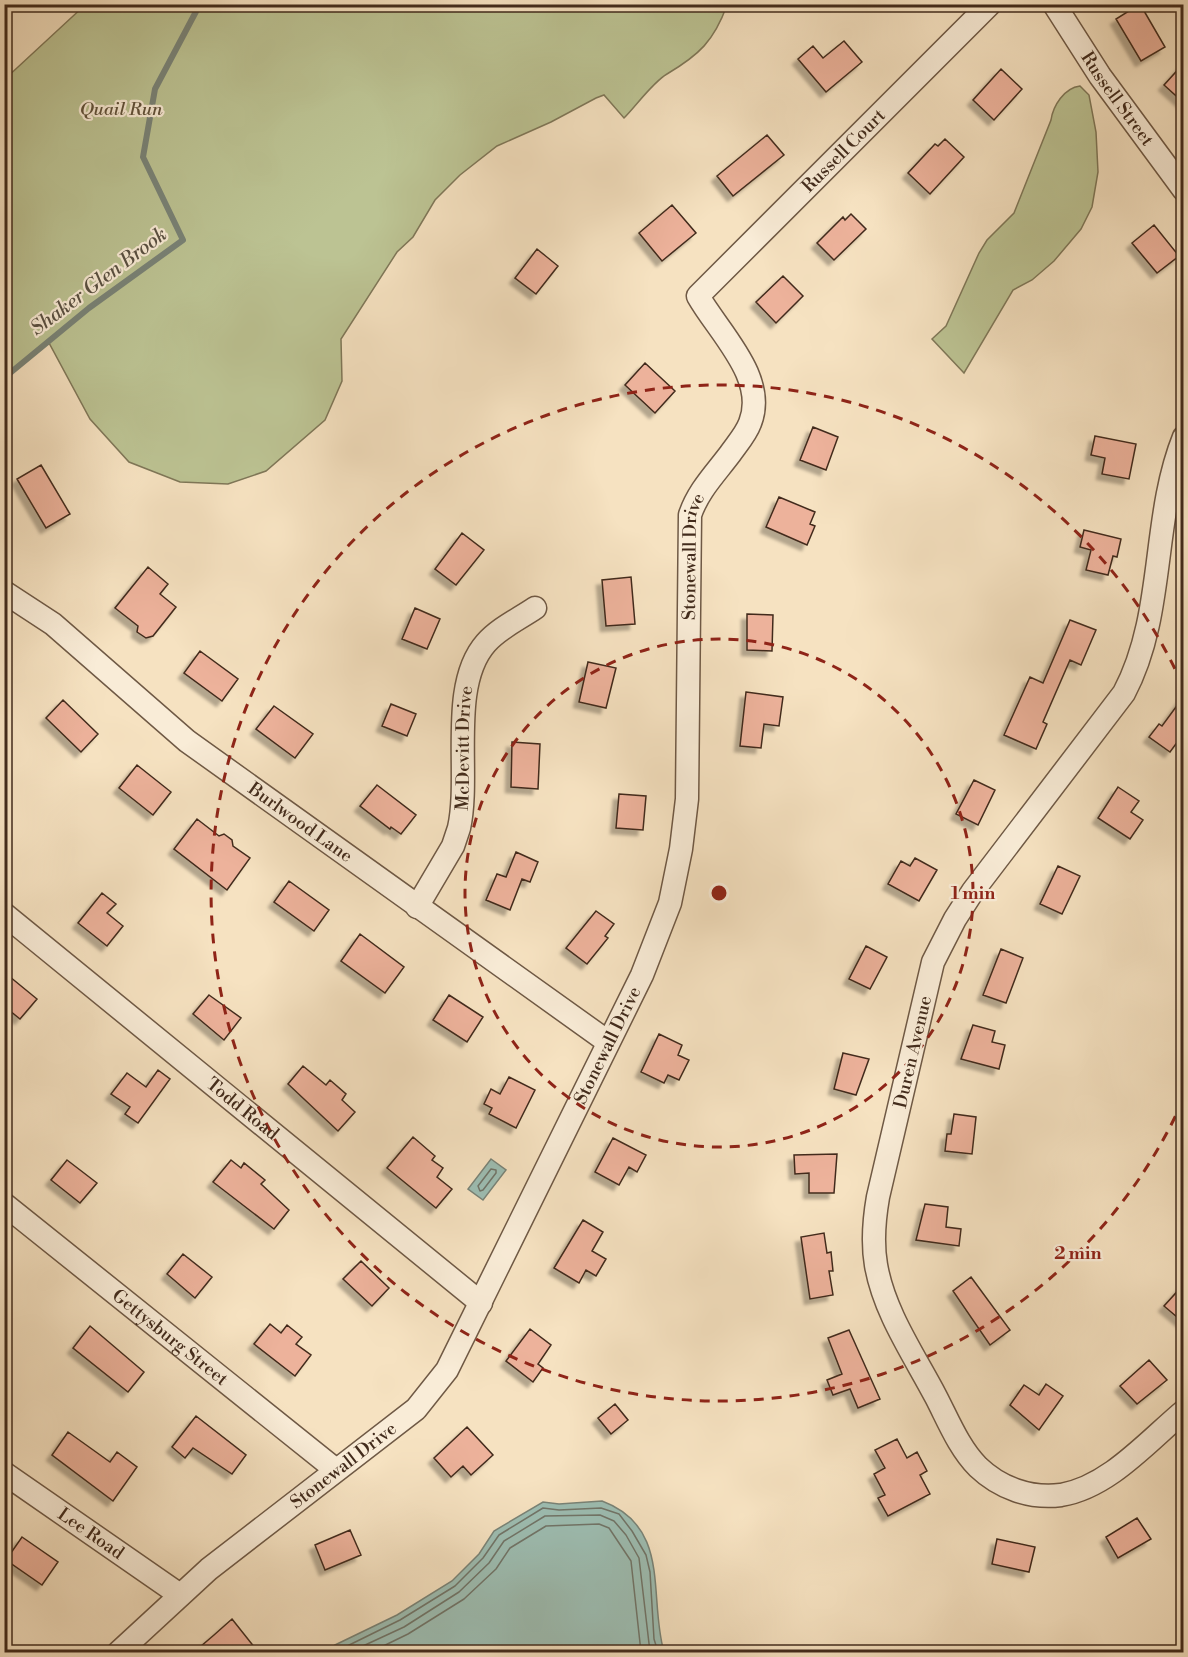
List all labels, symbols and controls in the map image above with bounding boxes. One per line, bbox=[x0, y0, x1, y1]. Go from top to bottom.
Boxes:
street label: Russell Street bbox=[1076, 47, 1159, 151]
park label: Quail Run bbox=[80, 98, 163, 121]
street label: Russell Court bbox=[797, 103, 891, 197]
water label: Shaker Glen Brook bbox=[26, 222, 172, 342]
street label: Stonewall Drive bbox=[677, 489, 710, 620]
street label: McDevitt Drive bbox=[450, 684, 478, 811]
street label: Burlwood Lane bbox=[243, 776, 357, 867]
text: 1 min bbox=[951, 882, 995, 905]
centre of rings bbox=[709, 883, 729, 903]
street label: Stonewall Drive bbox=[569, 983, 646, 1108]
street label: Duren Avenue bbox=[889, 994, 937, 1110]
street label: Todd Road bbox=[202, 1072, 284, 1146]
text: 2 min bbox=[1054, 1242, 1102, 1265]
street label: Gettysburg Street bbox=[108, 1284, 233, 1391]
street label: Stonewall Drive bbox=[285, 1417, 401, 1514]
street label: Lee Road bbox=[54, 1502, 129, 1565]

